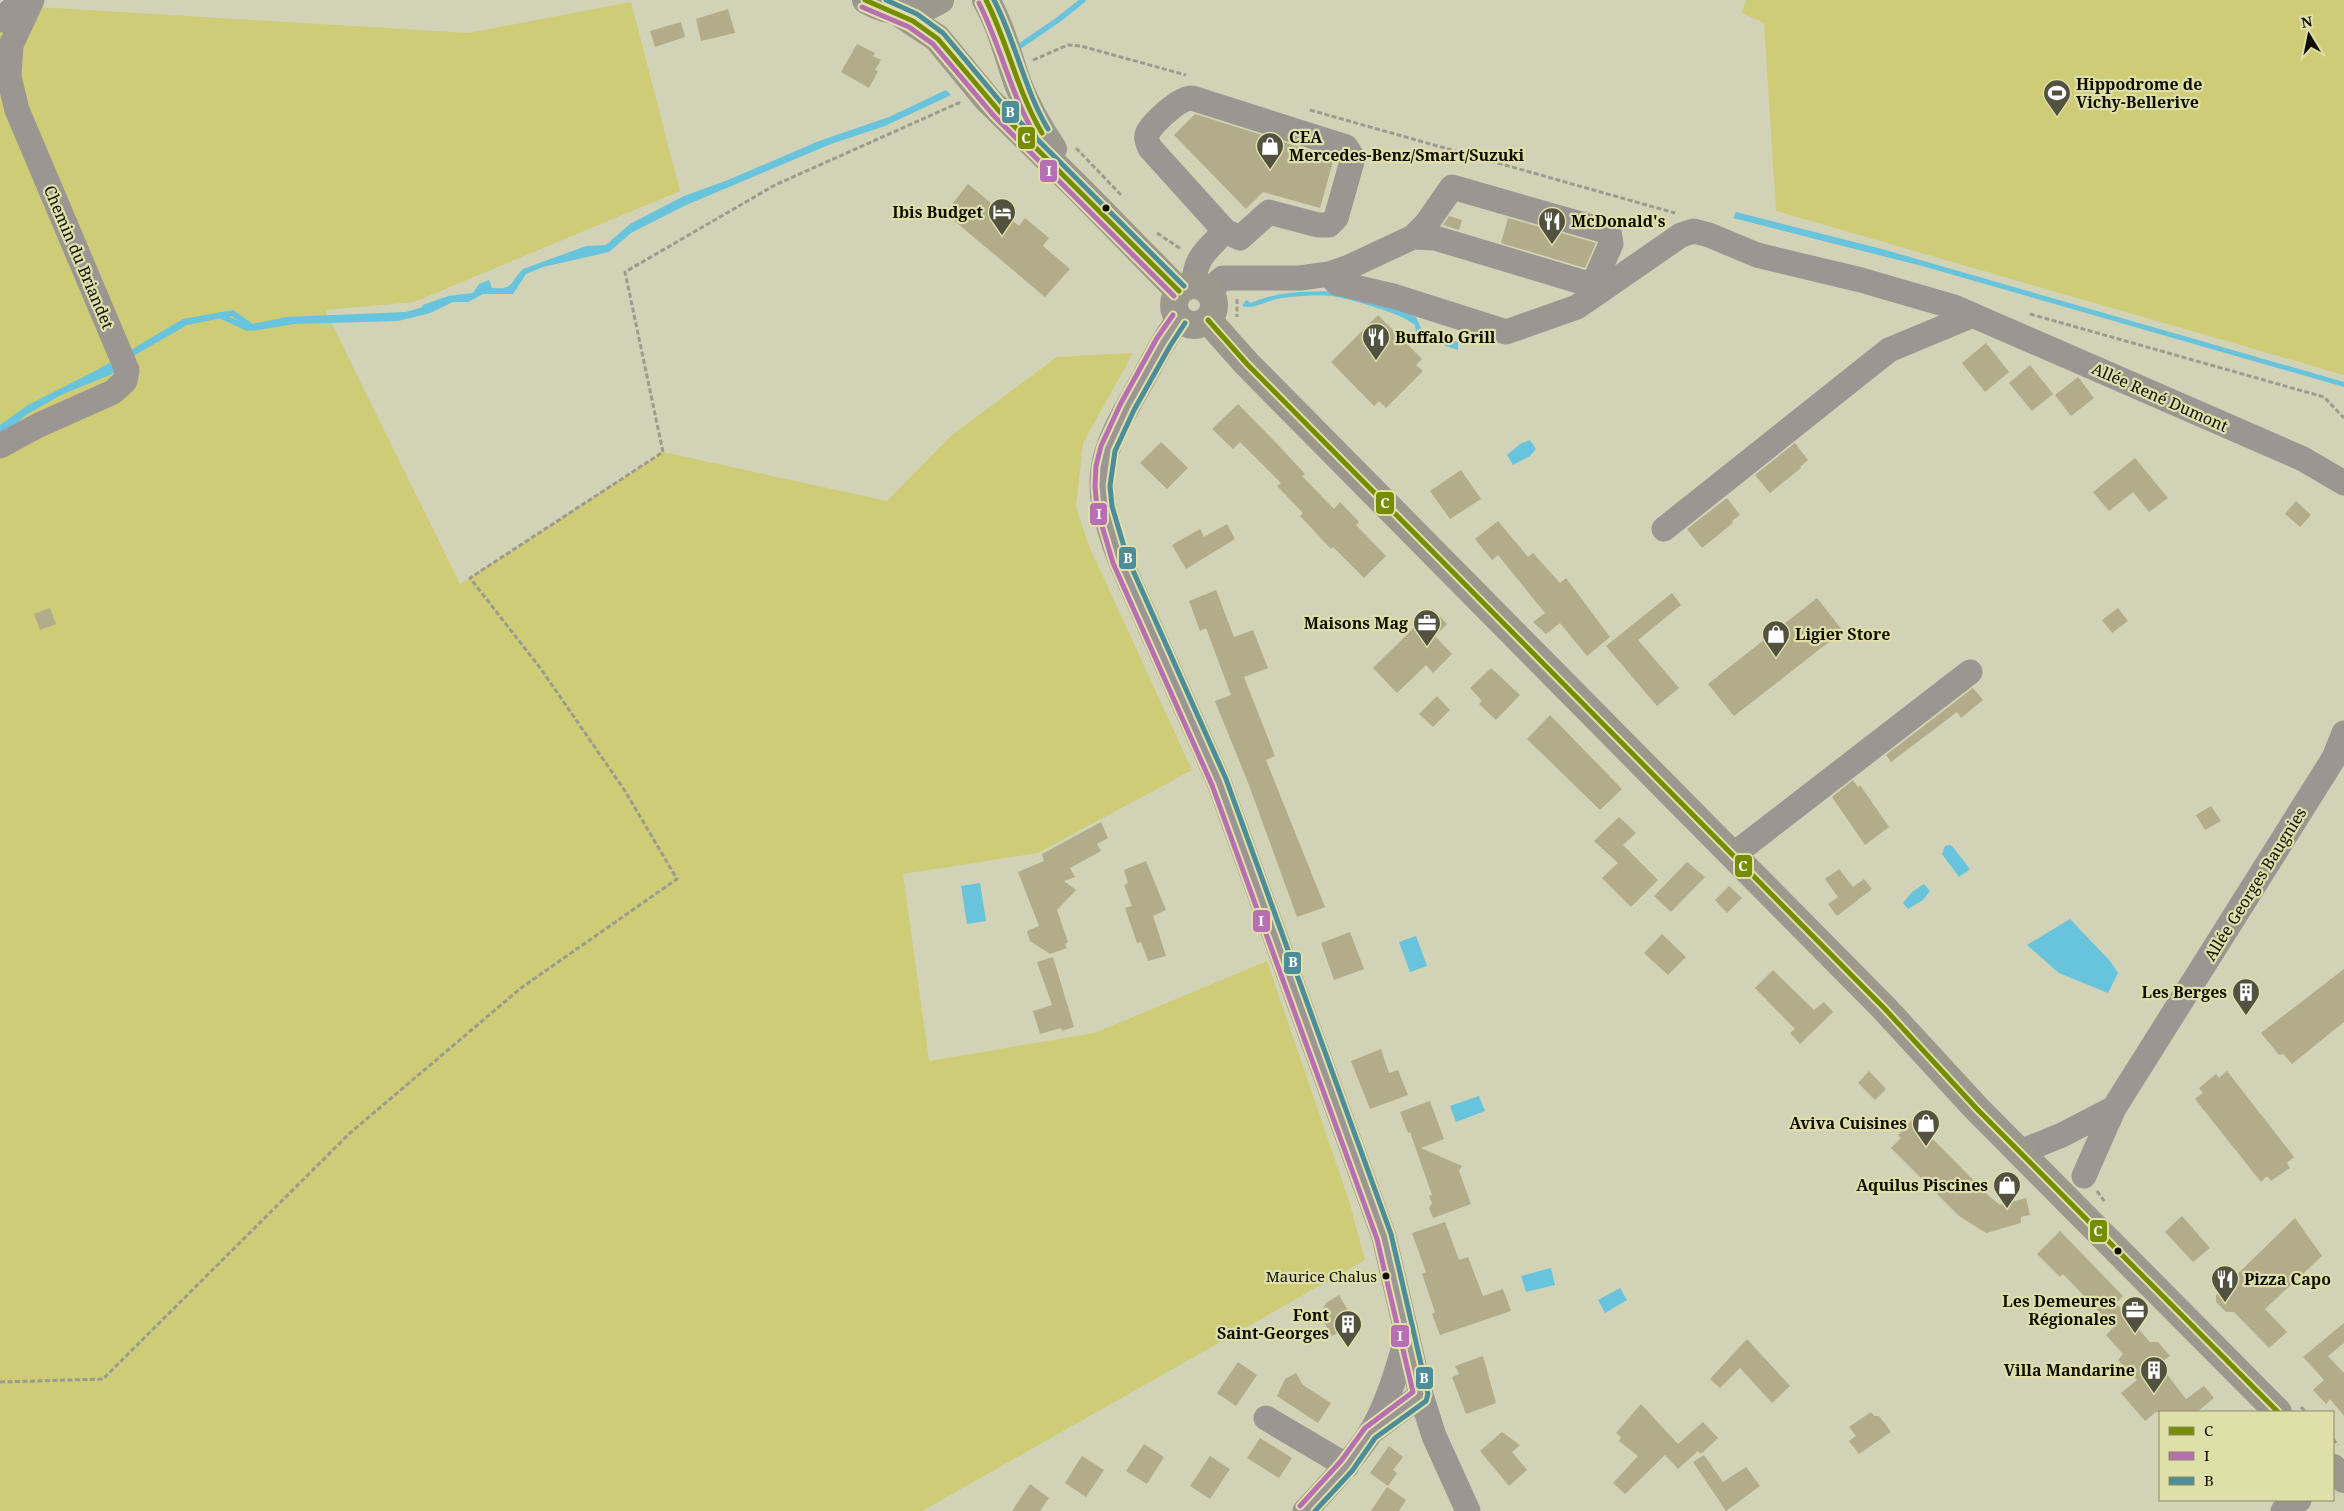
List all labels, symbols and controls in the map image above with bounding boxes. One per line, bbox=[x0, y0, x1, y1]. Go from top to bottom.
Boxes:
north arrow bbox=[2284, 10, 2334, 60]
text: N bbox=[2300, 11, 2314, 32]
place label: Hippodrome de Vichy-Bellerive bbox=[2076, 73, 2202, 113]
sports icon: Hippodrome de Vichy-Bellerive bbox=[2042, 78, 2072, 117]
line badge: B bbox=[1001, 100, 1020, 124]
text: B bbox=[1005, 102, 1015, 121]
line badge: C bbox=[1017, 126, 1036, 150]
place label: CEA Mercedes-Benz/Smart/Suzuki bbox=[1289, 126, 1525, 166]
text: C bbox=[1021, 128, 1031, 147]
shop icon: CEA Mercedes-Benz/Smart/Suzuki bbox=[1255, 131, 1285, 170]
line badge: I bbox=[1039, 159, 1058, 183]
text: I bbox=[1046, 161, 1052, 180]
street label: Chemin du Briandet bbox=[39, 182, 119, 332]
hotel icon: Ibis Budget bbox=[987, 197, 1017, 236]
place label: Ibis Budget bbox=[892, 201, 984, 223]
unlabelled marker bbox=[1101, 203, 1111, 213]
restaurant icon: McDonald's bbox=[1537, 206, 1567, 245]
place label: McDonald's bbox=[1571, 210, 1666, 232]
restaurant icon: Buffalo Grill bbox=[1361, 322, 1391, 361]
place label: Buffalo Grill bbox=[1395, 326, 1496, 348]
street label: Allée René Dumont bbox=[2089, 357, 2232, 437]
line badge: C bbox=[1375, 491, 1395, 515]
text: C bbox=[1380, 493, 1390, 512]
line badge: I bbox=[1089, 502, 1108, 526]
text: I bbox=[1096, 504, 1102, 523]
line badge: B bbox=[1118, 546, 1137, 570]
text: B bbox=[1123, 548, 1133, 567]
office icon: Maisons Mag bbox=[1412, 608, 1442, 647]
place label: Maisons Mag bbox=[1304, 612, 1408, 634]
shop icon: Ligier Store bbox=[1761, 619, 1791, 658]
place label: Ligier Store bbox=[1795, 623, 1890, 645]
street label: Allée Georges Baugnies bbox=[2199, 803, 2311, 965]
line badge: C bbox=[1734, 854, 1753, 878]
text: C bbox=[1738, 856, 1748, 875]
line badge: I bbox=[1252, 909, 1271, 933]
text: I bbox=[1258, 911, 1264, 930]
line badge: B bbox=[1283, 951, 1302, 975]
text: B bbox=[1288, 952, 1298, 971]
building icon: Les Berges bbox=[2231, 977, 2261, 1016]
place label: Les Berges bbox=[2141, 981, 2227, 1003]
shop icon: Aviva Cuisines bbox=[1911, 1108, 1941, 1147]
place label: Aviva Cuisines bbox=[1789, 1112, 1907, 1134]
shop icon: Aquilus Piscines bbox=[1992, 1170, 2022, 1209]
place label: Aquilus Piscines bbox=[1856, 1174, 1988, 1196]
line badge: C bbox=[2089, 1219, 2108, 1243]
text: C bbox=[2093, 1221, 2103, 1240]
unlabelled marker bbox=[2113, 1246, 2123, 1256]
restaurant icon: Pizza Capo bbox=[2210, 1264, 2240, 1303]
place label: Maurice Chalus bbox=[1266, 1266, 1377, 1286]
place label: Pizza Capo bbox=[2244, 1268, 2331, 1290]
marker: Maurice Chalus bbox=[1381, 1271, 1391, 1281]
place label: Les Demeures Régionales bbox=[2002, 1290, 2116, 1330]
office icon: Les Demeures Régionales bbox=[2120, 1295, 2150, 1334]
place label: Font Saint-Georges bbox=[1217, 1304, 1330, 1344]
building icon: Font Saint-Georges bbox=[1333, 1309, 1363, 1348]
line badge: I bbox=[1390, 1324, 1410, 1348]
text: I bbox=[1397, 1326, 1403, 1345]
building icon: Villa Mandarine bbox=[2139, 1355, 2169, 1394]
place label: Villa Mandarine bbox=[2004, 1359, 2135, 1381]
line badge: B bbox=[1415, 1366, 1434, 1390]
text: B bbox=[1419, 1368, 1429, 1387]
legend bbox=[2159, 1411, 2334, 1501]
text: C bbox=[2204, 1420, 2213, 1440]
text: I bbox=[2204, 1445, 2210, 1465]
text: B bbox=[2204, 1470, 2214, 1490]

